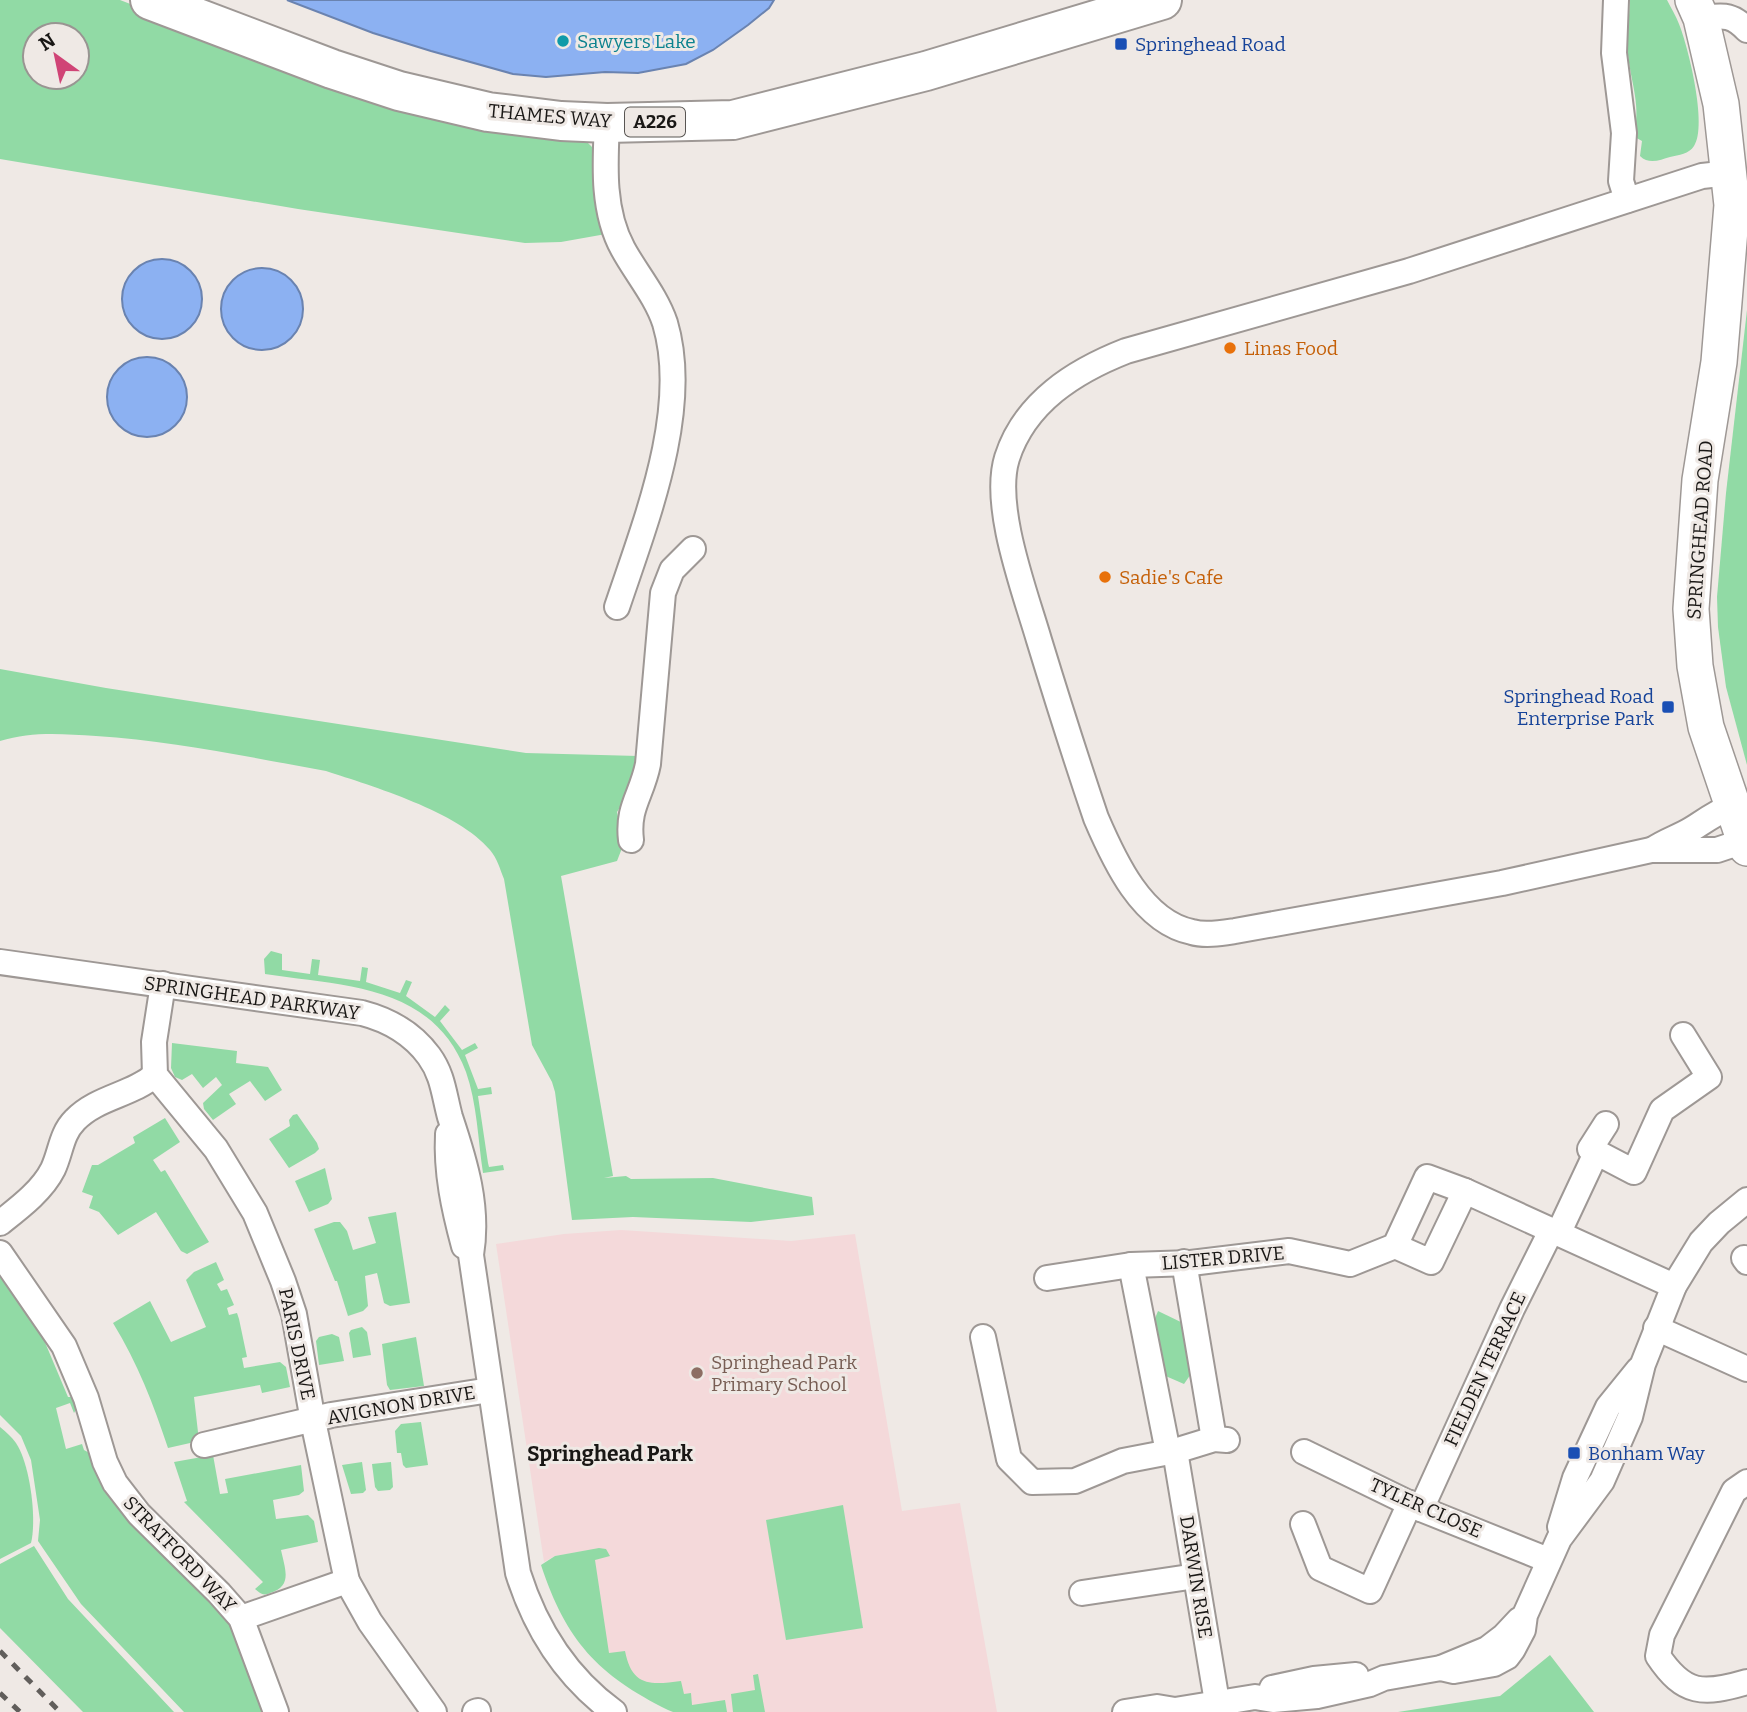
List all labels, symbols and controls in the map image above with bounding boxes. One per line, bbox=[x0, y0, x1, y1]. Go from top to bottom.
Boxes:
north arrow bbox=[21, 21, 91, 91]
text: N bbox=[35, 28, 60, 56]
place label: Sawyers Lake bbox=[577, 30, 696, 53]
marker: Sawyers Lake bbox=[555, 33, 571, 49]
place label: Springhead Road bbox=[1135, 33, 1286, 56]
marker: Springhead Road bbox=[1113, 36, 1129, 52]
street label: THAMES WAY bbox=[487, 99, 614, 133]
road number: A226 bbox=[625, 107, 685, 136]
place label: Linas Food bbox=[1244, 337, 1338, 360]
marker: Linas Food bbox=[1222, 340, 1238, 356]
street label: SPRINGHEAD ROAD bbox=[1682, 440, 1718, 620]
place label: Sadie's Cafe bbox=[1119, 566, 1223, 589]
marker: Sadie's Cafe bbox=[1097, 569, 1113, 585]
place label: Springhead Road Enterprise Park bbox=[1503, 685, 1654, 730]
marker: Springhead Road Enterprise Park bbox=[1660, 699, 1676, 715]
street label: SPRINGHEAD PARKWAY bbox=[143, 971, 362, 1025]
street label: LISTER DRIVE bbox=[1161, 1241, 1285, 1275]
street label: PARIS DRIVE bbox=[274, 1286, 320, 1402]
street label: FIELDEN TERRACE bbox=[1439, 1288, 1531, 1450]
place label: Springhead Park Primary School bbox=[711, 1351, 857, 1396]
marker: Springhead Park Primary School bbox=[689, 1365, 705, 1381]
street label: AVIGNON DRIVE bbox=[325, 1381, 477, 1429]
district label: Springhead Park bbox=[527, 1441, 694, 1467]
place label: Bonham Way bbox=[1588, 1442, 1706, 1465]
marker: Bonham Way bbox=[1566, 1445, 1582, 1461]
street label: TYLER CLOSE bbox=[1366, 1473, 1486, 1543]
street label: STRATFORD WAY bbox=[119, 1491, 242, 1617]
street label: DARWIN RISE bbox=[1175, 1514, 1217, 1640]

